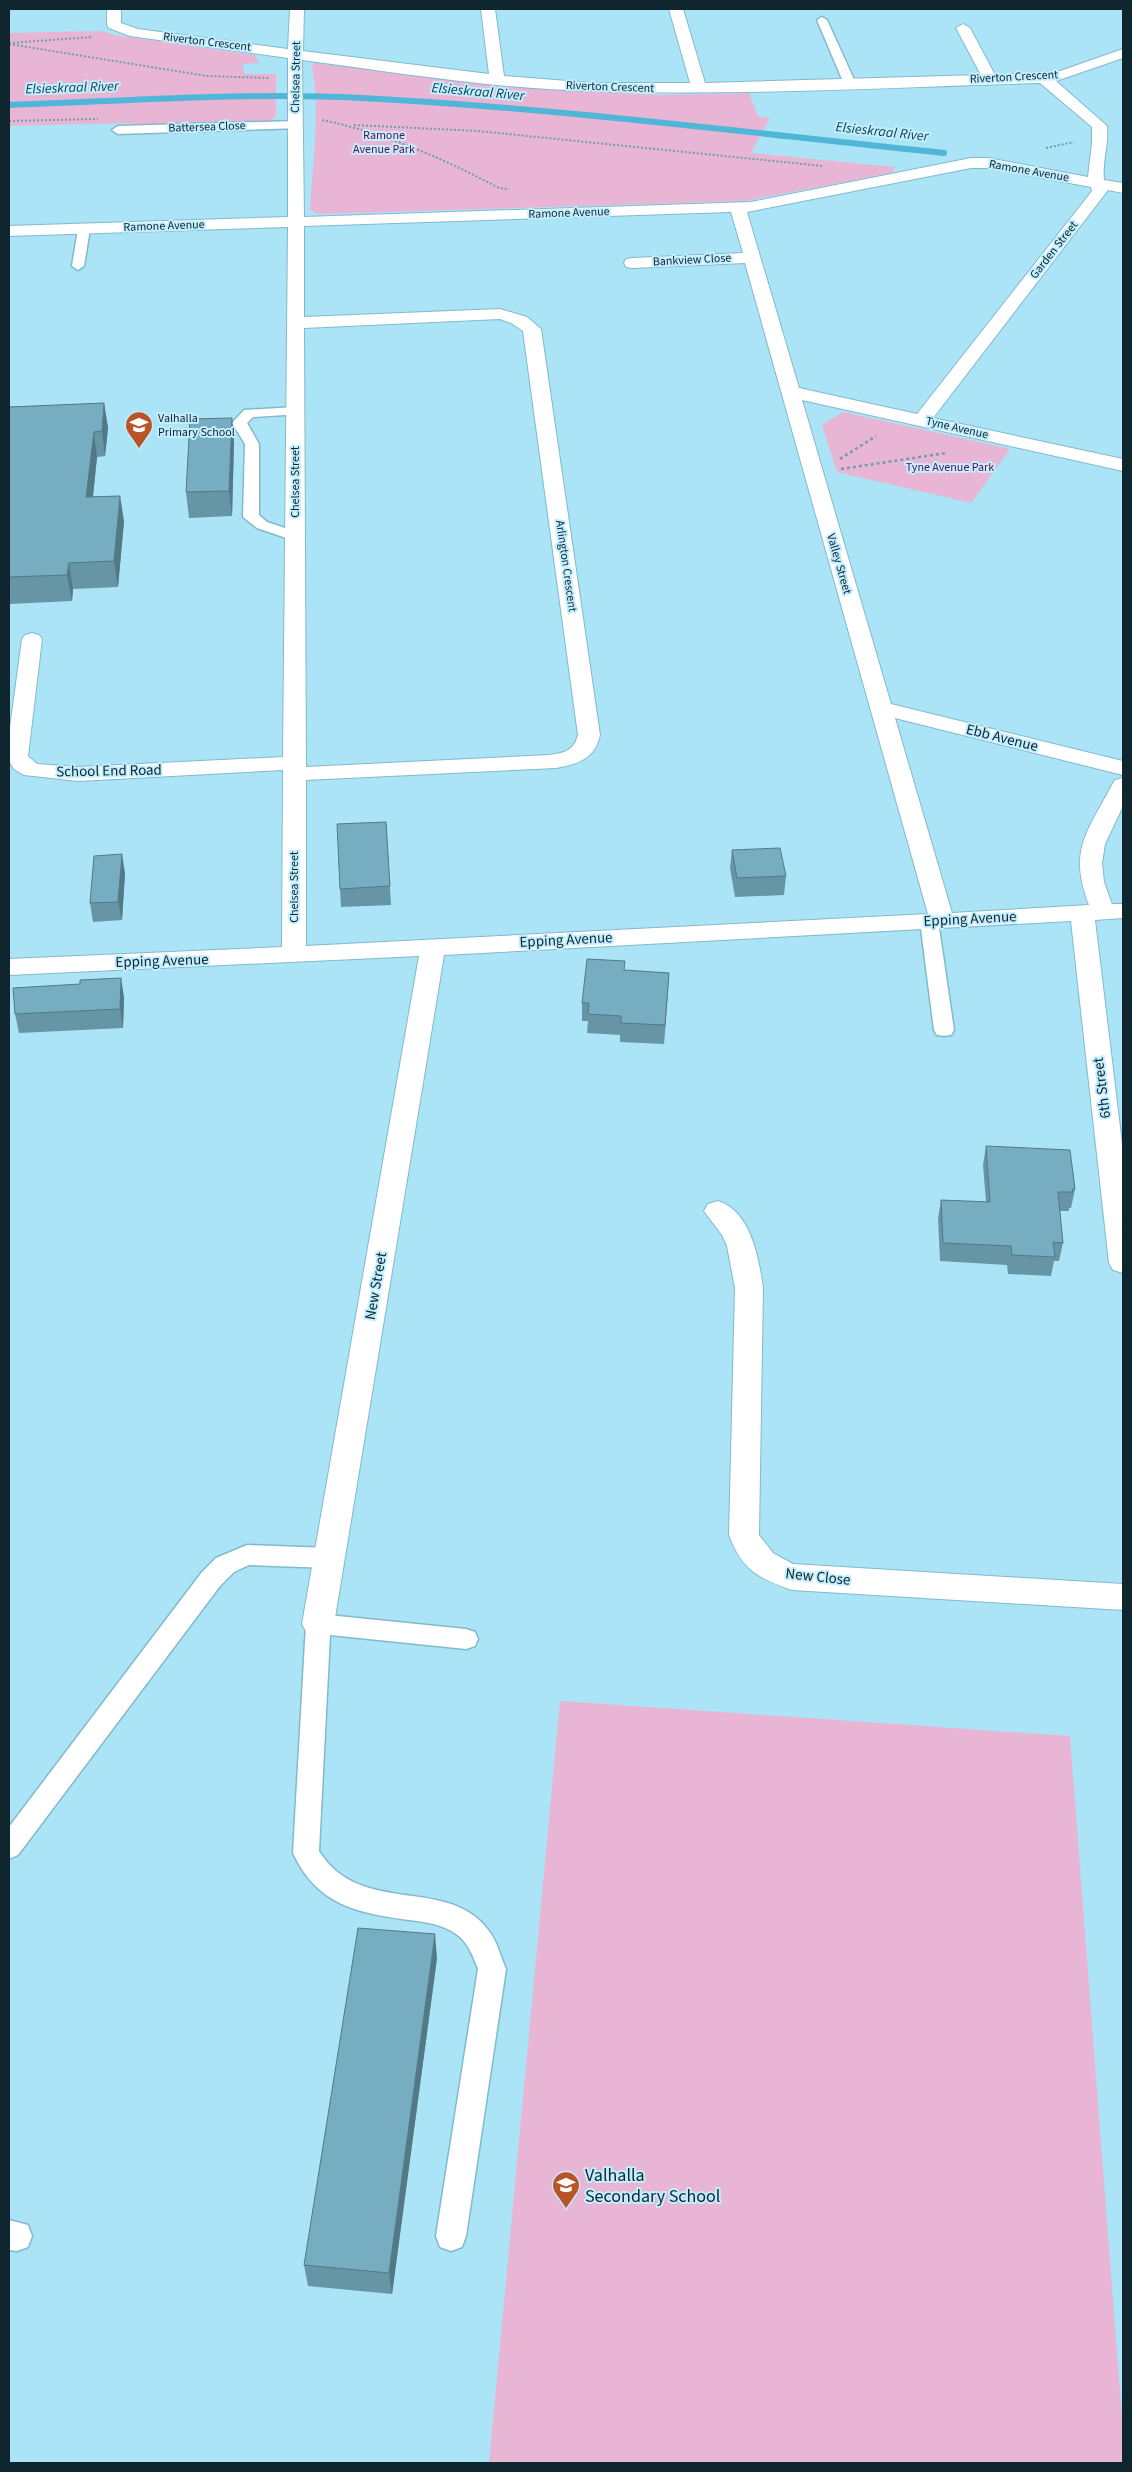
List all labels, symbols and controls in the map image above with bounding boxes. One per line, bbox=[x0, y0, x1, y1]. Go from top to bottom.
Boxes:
street label: Riverton Crescent bbox=[162, 28, 252, 56]
street label: Chelsea Street bbox=[287, 41, 305, 113]
street label: Riverton Crescent bbox=[969, 66, 1059, 88]
water label: Elsieskraal River bbox=[25, 76, 120, 100]
street label: Riverton Crescent bbox=[565, 77, 655, 97]
water label: Elsieskraal River bbox=[431, 78, 527, 106]
street label: Battersea Close bbox=[168, 117, 246, 137]
water label: Elsieskraal River bbox=[835, 117, 931, 147]
park label: Ramone Avenue Park bbox=[353, 127, 415, 158]
street label: Ramone Avenue bbox=[988, 156, 1070, 186]
street label: Ramone Avenue bbox=[528, 203, 610, 223]
street label: Ramone Avenue bbox=[123, 216, 205, 236]
street label: Garden Street bbox=[1026, 218, 1082, 282]
street label: Bankview Close bbox=[652, 249, 732, 271]
school or university icon: Valhalla Primary School bbox=[124, 410, 154, 449]
place label: Valhalla Primary School bbox=[158, 410, 235, 441]
street label: Tyne Avenue bbox=[924, 413, 990, 443]
street label: Chelsea Street bbox=[287, 446, 304, 518]
park label: Tyne Avenue Park bbox=[906, 459, 994, 476]
street label: Arlington Crescent bbox=[551, 519, 581, 613]
street label: Valley Street bbox=[822, 532, 856, 596]
street label: Ebb Avenue bbox=[964, 719, 1040, 757]
street label: School End Road bbox=[56, 760, 162, 782]
street label: Chelsea Street bbox=[286, 851, 303, 923]
street label: Epping Avenue bbox=[923, 906, 1017, 932]
street label: Epping Avenue bbox=[519, 927, 613, 953]
street label: Epping Avenue bbox=[115, 949, 209, 973]
street label: 6th Street bbox=[1088, 1056, 1116, 1120]
street label: New Street bbox=[360, 1250, 392, 1322]
street label: New Close bbox=[784, 1563, 852, 1591]
place label: Valhalla Secondary School bbox=[585, 2163, 720, 2209]
school or university icon: Valhalla Secondary School bbox=[551, 2170, 581, 2209]

